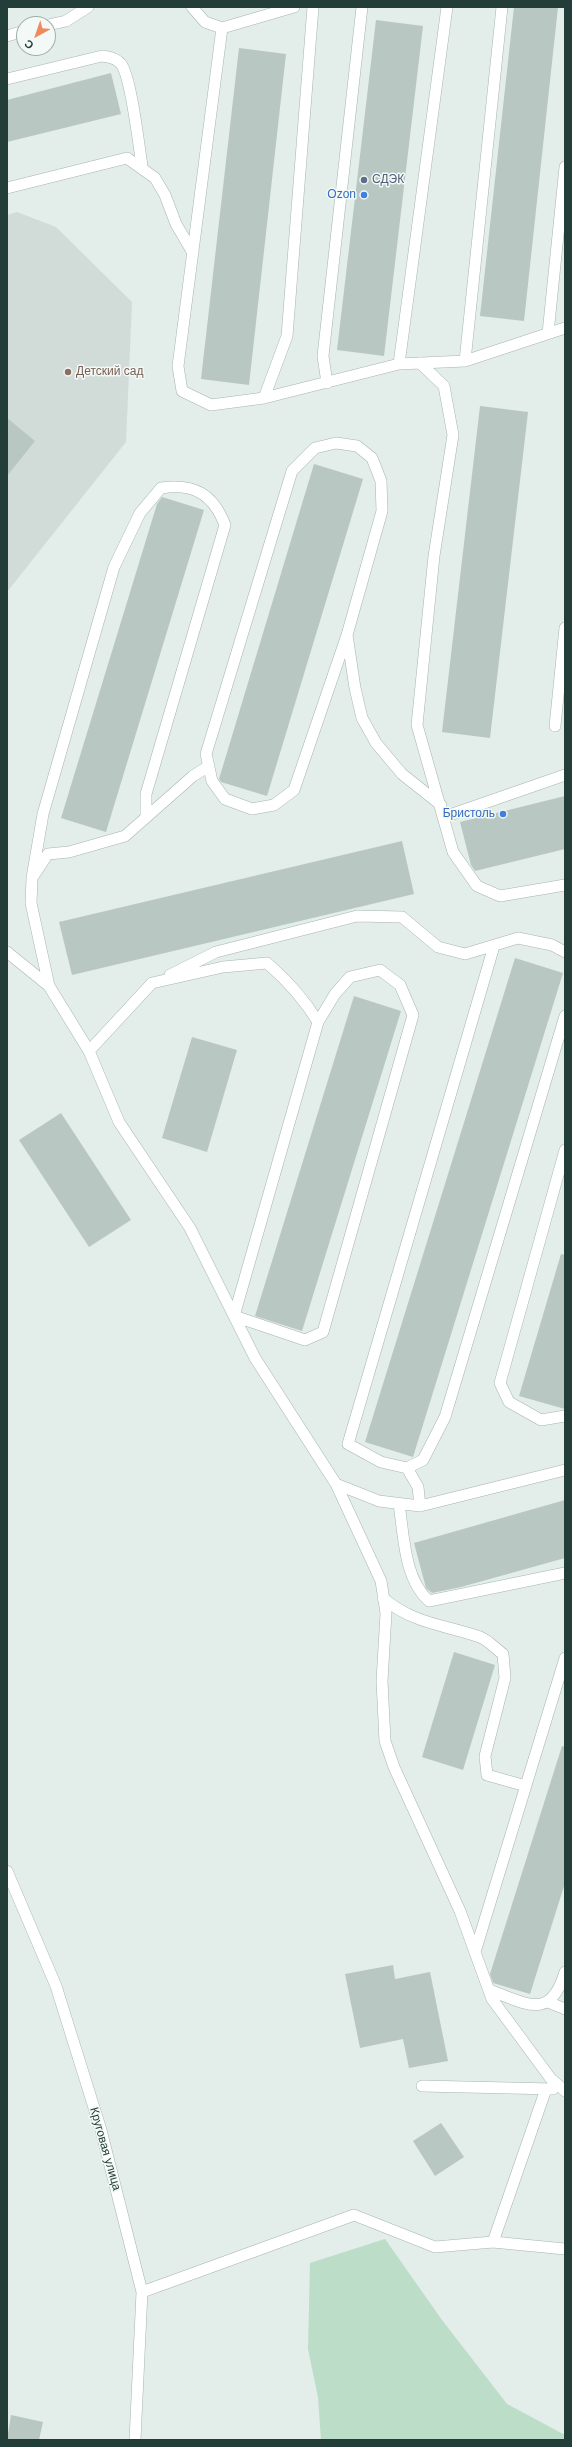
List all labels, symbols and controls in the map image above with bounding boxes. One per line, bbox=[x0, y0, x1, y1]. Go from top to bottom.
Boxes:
north arrow bbox=[16, 16, 56, 56]
text: С bbox=[22, 37, 36, 52]
place label: СДЭК bbox=[372, 173, 404, 187]
marker: СДЭК bbox=[359, 175, 369, 185]
place label: Ozon bbox=[327, 188, 356, 202]
marker: Ozon bbox=[359, 190, 369, 200]
place label: Детский сад bbox=[76, 365, 143, 379]
marker: Детский сад bbox=[63, 367, 73, 377]
place label: Бристоль bbox=[443, 807, 495, 821]
marker: Бристоль bbox=[498, 809, 508, 819]
street label: Круговая улица bbox=[86, 2106, 124, 2192]

